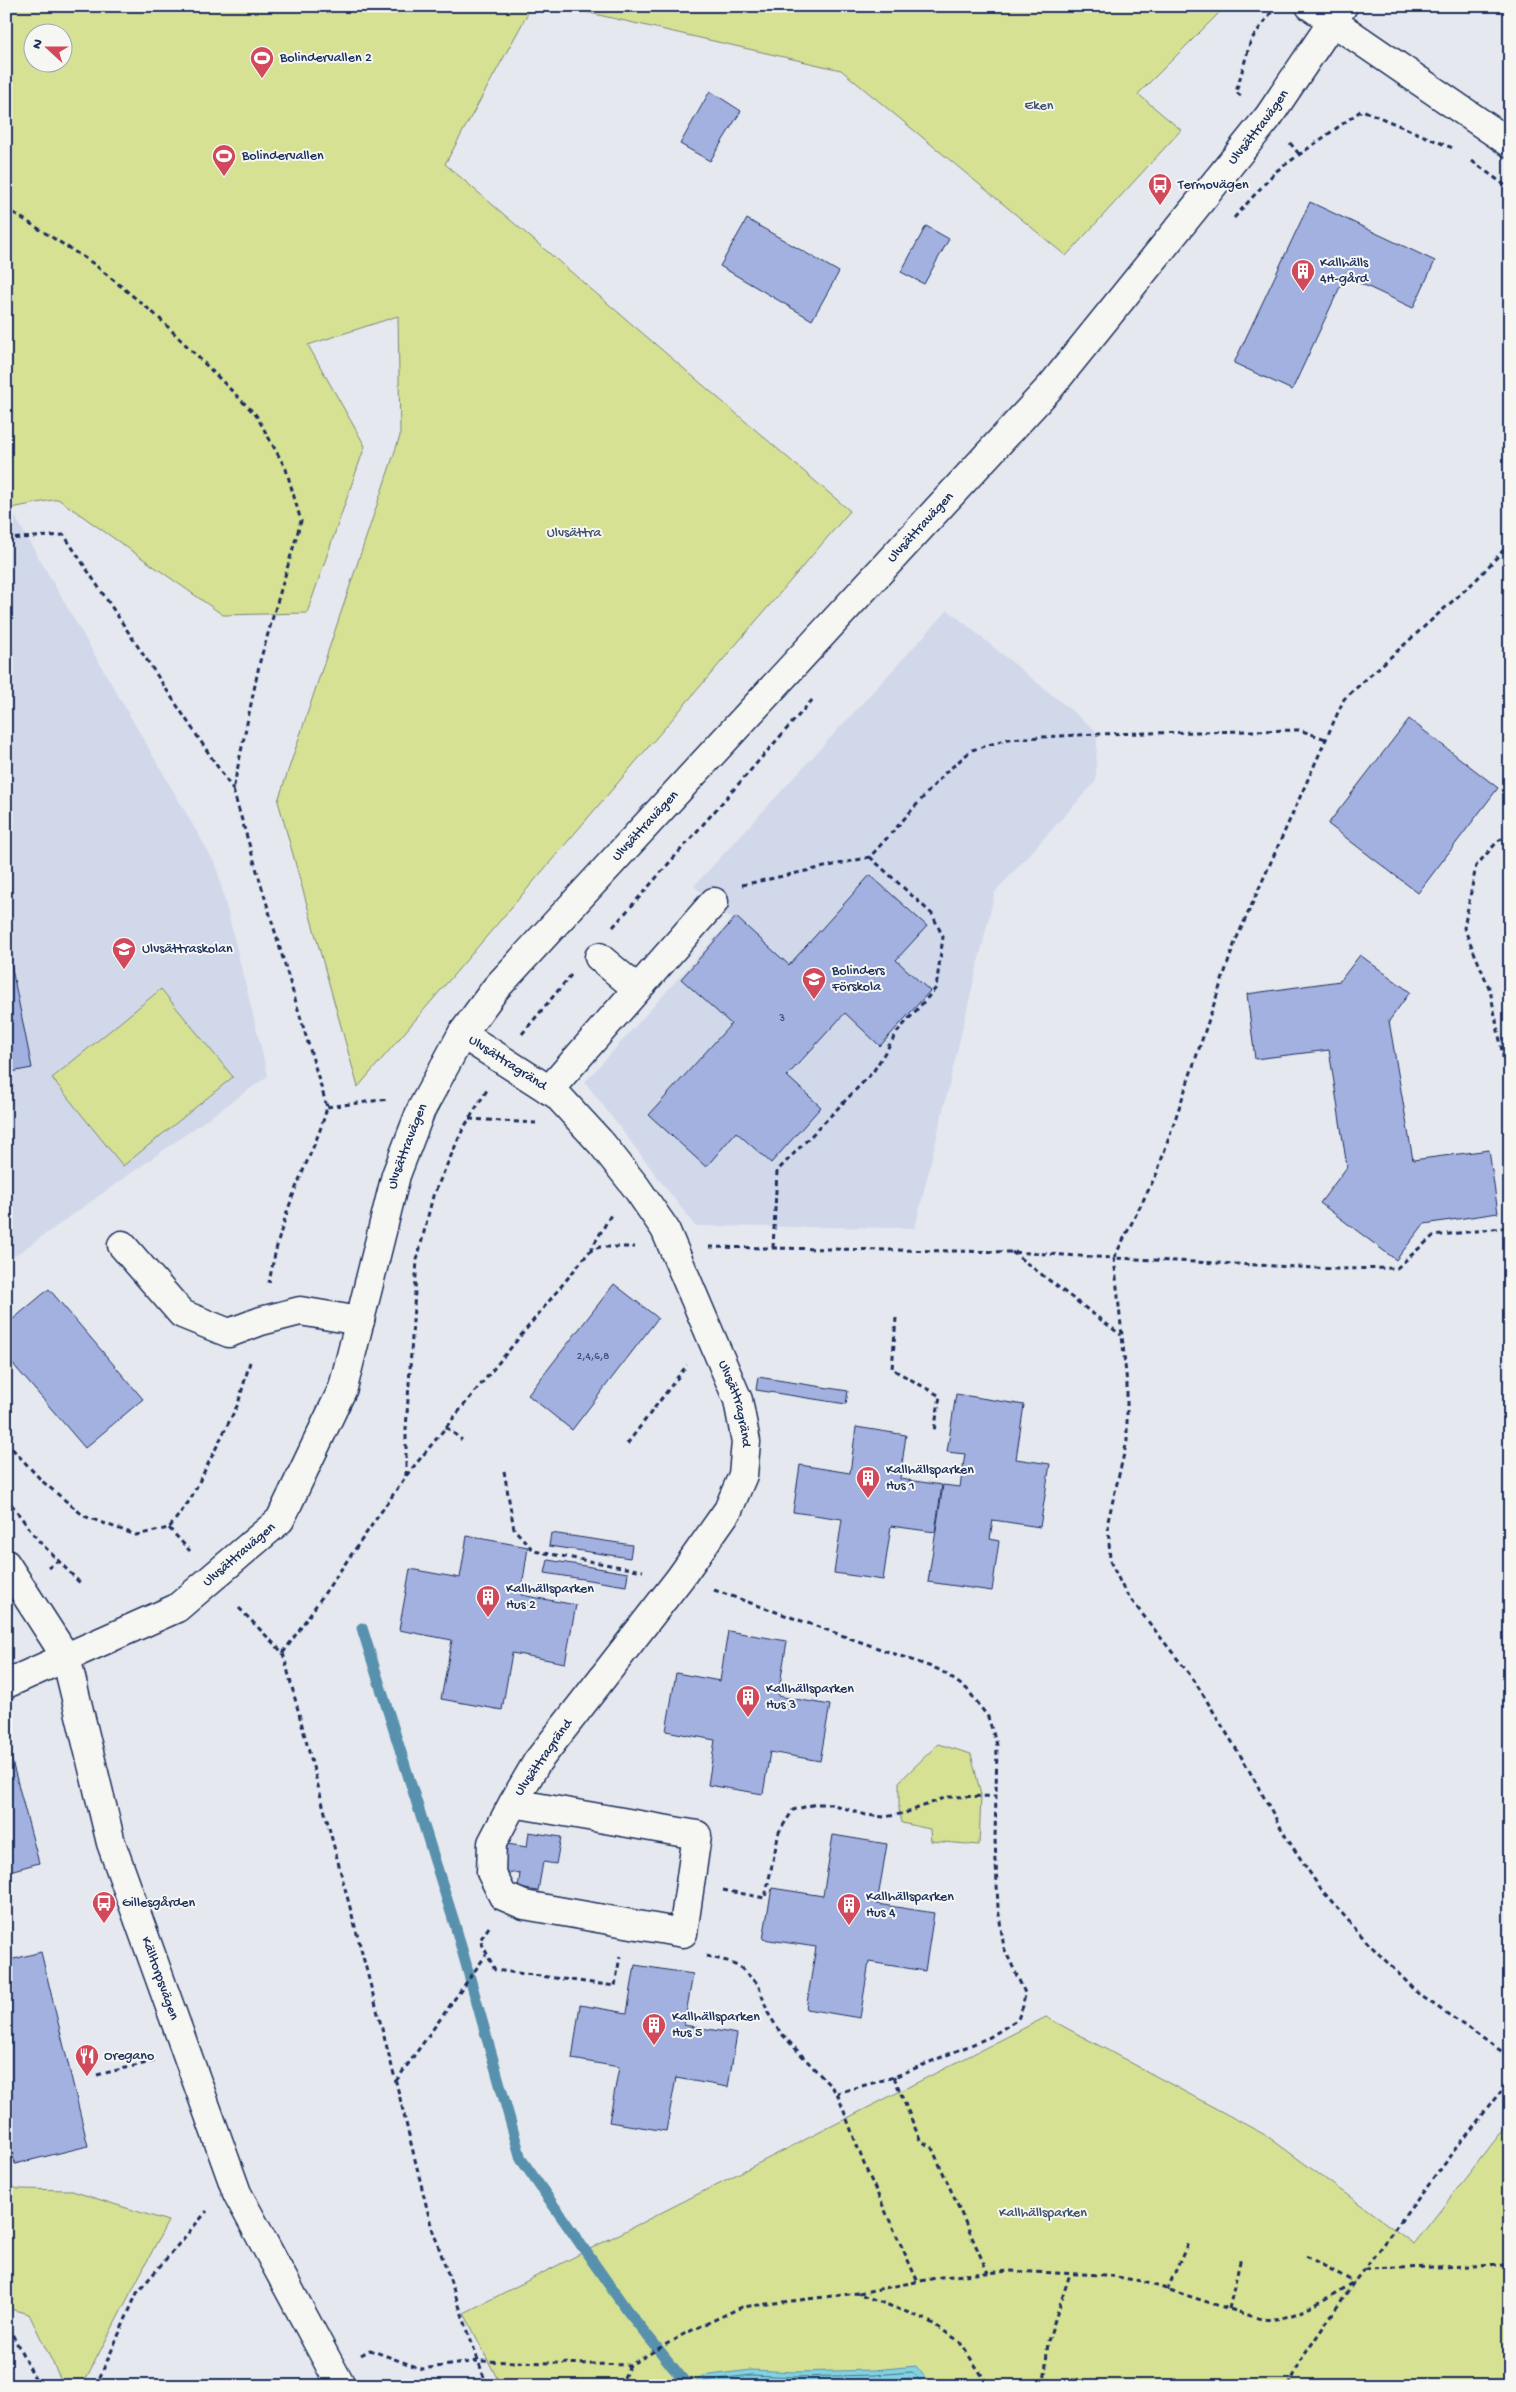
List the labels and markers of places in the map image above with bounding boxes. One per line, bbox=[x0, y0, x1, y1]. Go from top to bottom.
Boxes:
sports icon: Bolindervallen 2 bbox=[249, 45, 275, 79]
place label: Bolindervallen 2 bbox=[279, 50, 372, 67]
sports icon: Bolindervallen bbox=[211, 143, 237, 177]
place label: Bolindervallen bbox=[241, 148, 324, 165]
bus stop icon: Termovägen bbox=[1147, 172, 1173, 206]
place label: Termovägen bbox=[1177, 177, 1249, 194]
place label: Kallhälls 4H-gård bbox=[1320, 255, 1370, 288]
building icon: Kallhälls 4H-gård bbox=[1290, 258, 1316, 292]
school or university icon: Ulvsättraskolan bbox=[111, 936, 137, 970]
place label: Ulvsättraskolan bbox=[142, 941, 233, 958]
place label: Bolinders Förskola bbox=[831, 963, 886, 996]
school or university icon: Bolinders Förskola bbox=[801, 966, 827, 1000]
place label: Kallhällsparken Hus 1 bbox=[886, 1462, 974, 1495]
building icon: Kallhällsparken Hus 1 bbox=[855, 1465, 881, 1499]
place label: Kallhällsparken Hus 2 bbox=[506, 1581, 594, 1614]
building icon: Kallhällsparken Hus 2 bbox=[475, 1584, 501, 1618]
place label: Kallhällsparken Hus 3 bbox=[766, 1681, 854, 1714]
building icon: Kallhällsparken Hus 3 bbox=[735, 1684, 761, 1718]
place label: Kallhällsparken Hus 4 bbox=[866, 1889, 954, 1922]
bus stop icon: Gillesgården bbox=[91, 1890, 117, 1924]
building icon: Kallhällsparken Hus 4 bbox=[836, 1892, 862, 1926]
place label: Gillesgården bbox=[122, 1895, 196, 1912]
place label: Kallhällsparken Hus 5 bbox=[672, 2009, 760, 2042]
building icon: Kallhällsparken Hus 5 bbox=[641, 2012, 667, 2046]
restaurant icon: Oregano bbox=[74, 2043, 100, 2077]
place label: Oregano bbox=[104, 2048, 154, 2065]

